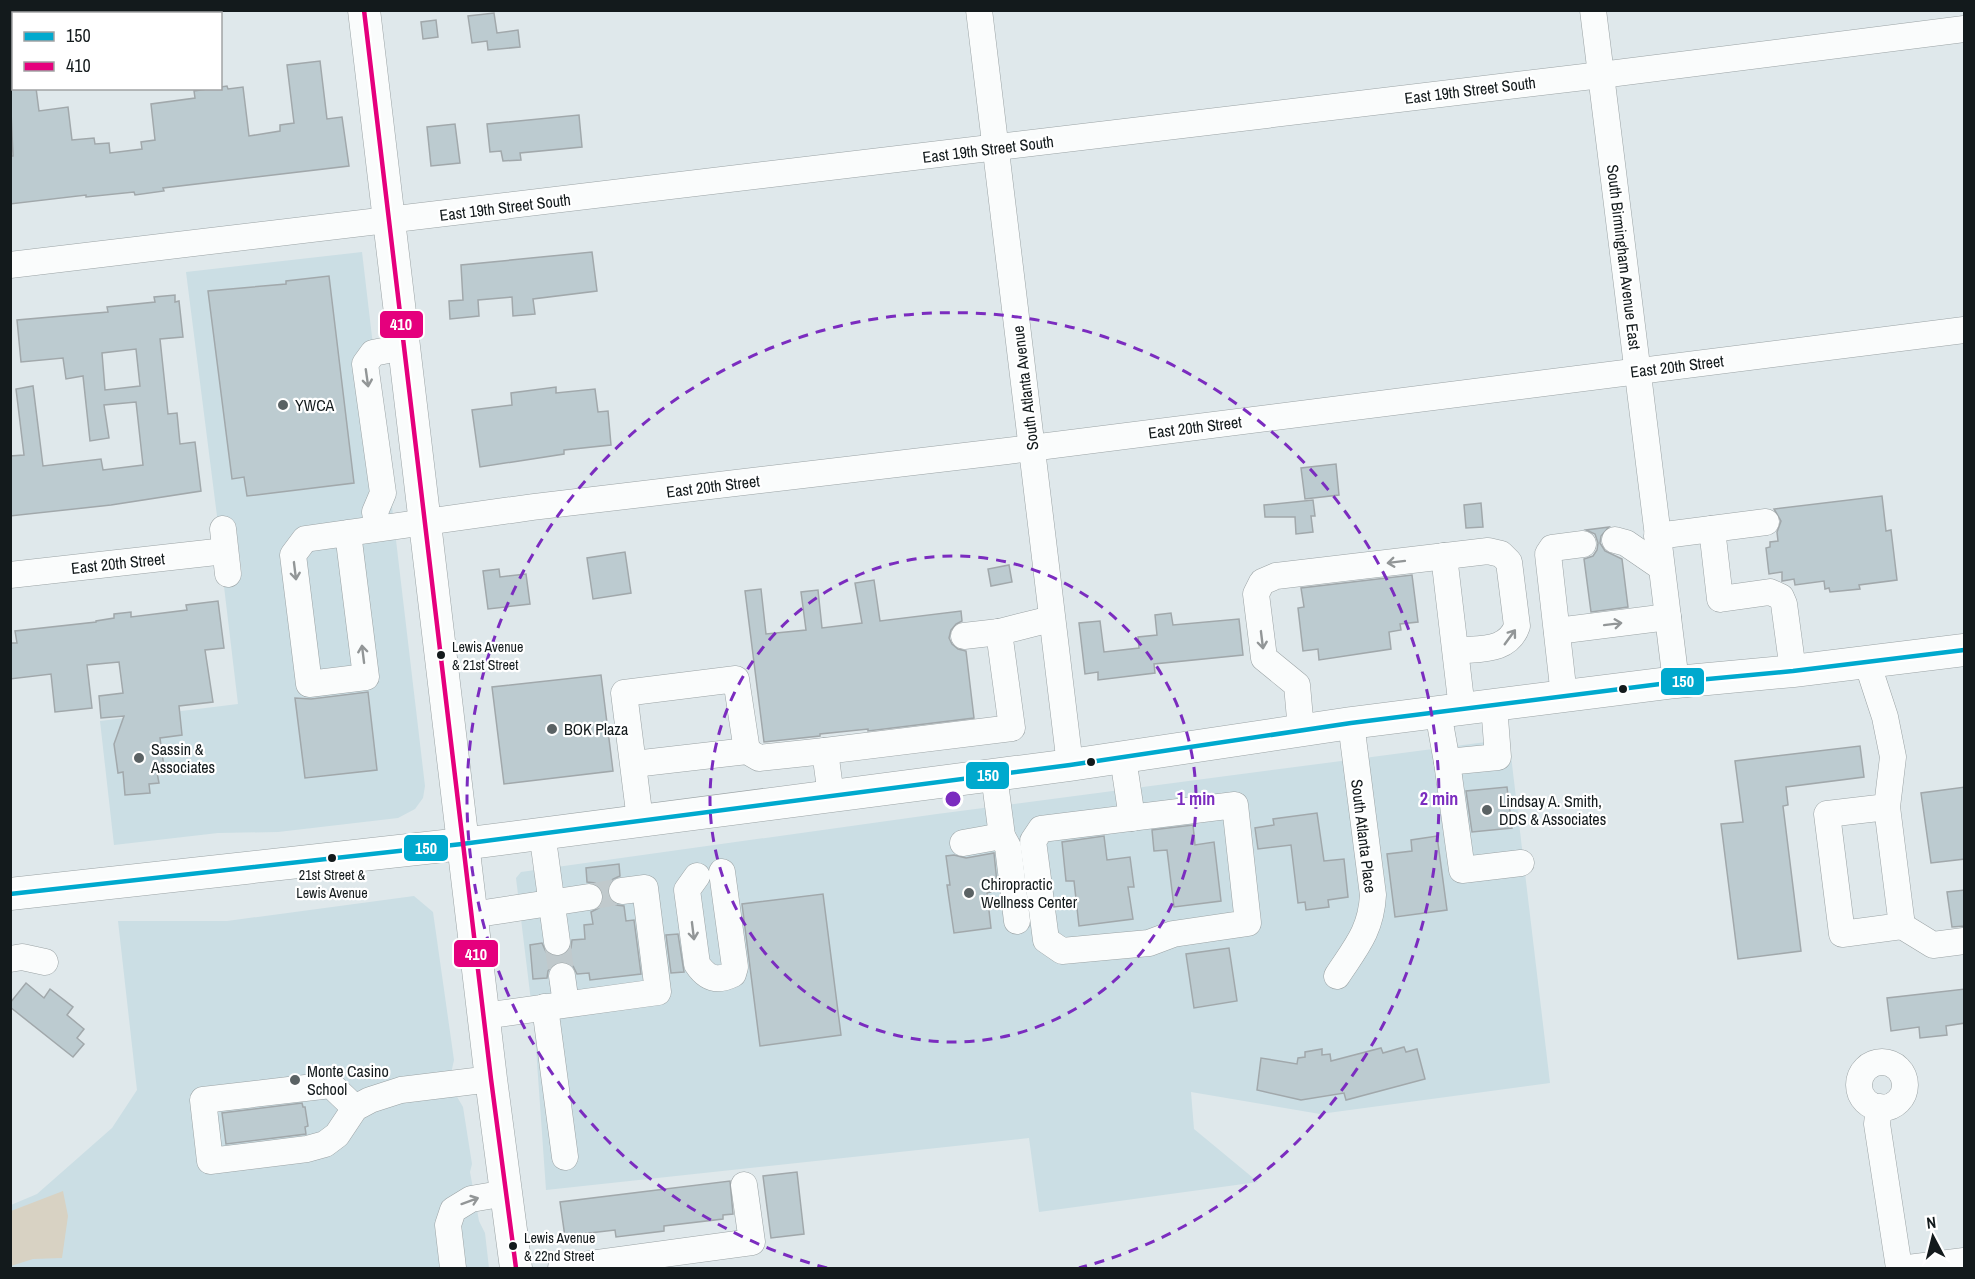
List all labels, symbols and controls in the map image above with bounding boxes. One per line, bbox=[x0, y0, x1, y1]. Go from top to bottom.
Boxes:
legend bbox=[12, 12, 222, 90]
text: 150 bbox=[66, 23, 91, 48]
text: 410 bbox=[66, 53, 91, 78]
street label: East 19th Street South bbox=[1403, 71, 1537, 109]
street label: East 19th Street South bbox=[921, 130, 1055, 168]
street label: South Birmingham Avenue East bbox=[1602, 163, 1646, 351]
street label: East 19th Street South bbox=[438, 188, 572, 226]
line badge: 410 bbox=[379, 310, 424, 339]
text: 410 bbox=[390, 313, 412, 335]
street label: South Atlanta Avenue bbox=[1006, 324, 1044, 452]
street label: East 20th Street bbox=[1629, 349, 1725, 383]
one-way arrow bbox=[361, 367, 372, 387]
place label: YWCA bbox=[295, 394, 335, 416]
marker: YWCA bbox=[276, 398, 290, 412]
street label: East 20th Street bbox=[1147, 410, 1243, 444]
street label: East 20th Street bbox=[665, 469, 761, 503]
street label: East 20th Street bbox=[70, 547, 166, 579]
one-way arrow bbox=[1386, 557, 1406, 568]
one-way arrow bbox=[290, 561, 301, 581]
one-way arrow bbox=[1602, 618, 1622, 629]
one-way arrow bbox=[1257, 629, 1268, 649]
one-way arrow bbox=[1504, 629, 1516, 645]
place label: Lewis Avenue & 21st Street bbox=[452, 638, 523, 674]
one-way arrow bbox=[357, 645, 368, 665]
marker: Lewis Avenue & 21st Street bbox=[435, 649, 447, 661]
line badge: 150 bbox=[1660, 667, 1705, 696]
text: 150 bbox=[1672, 670, 1694, 692]
unlabelled marker bbox=[1617, 683, 1629, 695]
place label: BOK Plaza bbox=[564, 718, 629, 740]
marker: BOK Plaza bbox=[545, 722, 559, 736]
place label: Sassin & Associates bbox=[150, 738, 215, 778]
marker: Sassin & Associates bbox=[132, 751, 146, 765]
unlabelled marker bbox=[1085, 756, 1097, 768]
line badge: 150 bbox=[965, 761, 1010, 790]
text: 150 bbox=[977, 764, 999, 786]
street label: South Atlanta Place bbox=[1346, 778, 1382, 894]
text: 1 min bbox=[1177, 786, 1215, 811]
text: 2 min bbox=[1420, 786, 1458, 811]
centre of rings bbox=[943, 789, 963, 809]
place label: Lindsay A. Smith, DDS & Associates bbox=[1499, 790, 1606, 830]
marker: Lindsay A. Smith, DDS & Associates bbox=[1480, 803, 1494, 817]
line badge: 150 bbox=[403, 834, 449, 862]
text: 150 bbox=[415, 837, 437, 859]
marker: 21st Street & Lewis Avenue bbox=[326, 852, 338, 864]
place label: 21st Street & Lewis Avenue bbox=[296, 866, 368, 902]
place label: Chiropractic Wellness Center bbox=[981, 873, 1078, 913]
marker: Chiropractic Wellness Center bbox=[962, 886, 976, 900]
one-way arrow bbox=[687, 920, 698, 940]
line badge: 410 bbox=[453, 939, 499, 968]
text: 410 bbox=[465, 943, 487, 965]
place label: Monte Casino School bbox=[307, 1060, 389, 1100]
marker: Monte Casino School bbox=[288, 1073, 302, 1087]
one-way arrow bbox=[460, 1195, 479, 1206]
north arrow bbox=[1903, 1207, 1963, 1267]
text: N bbox=[1925, 1211, 1937, 1234]
place label: Lewis Avenue & 22nd Street bbox=[524, 1229, 595, 1265]
marker: Lewis Avenue & 22nd Street bbox=[507, 1240, 519, 1252]

